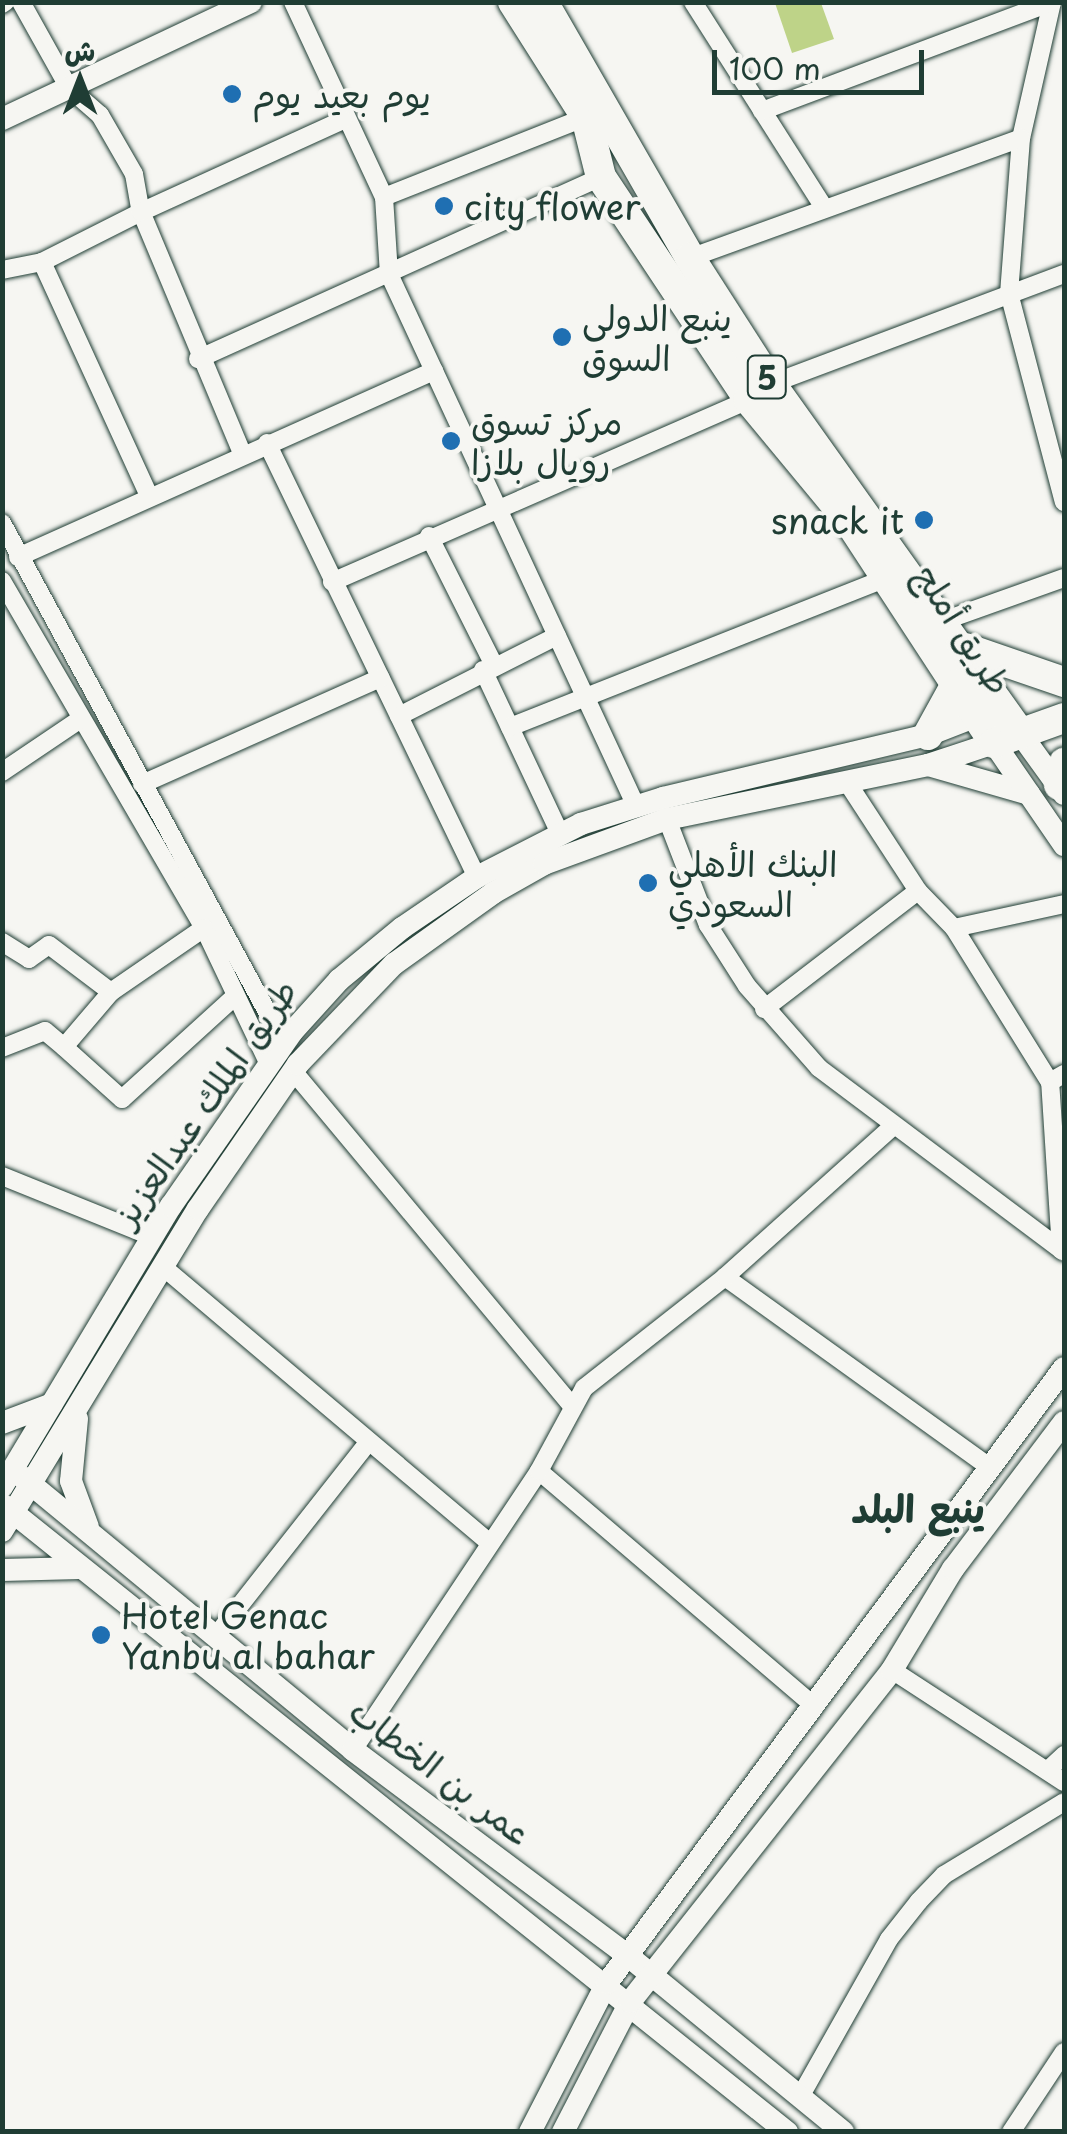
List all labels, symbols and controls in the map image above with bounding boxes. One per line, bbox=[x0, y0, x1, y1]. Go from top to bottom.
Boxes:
text: ش bbox=[65, 28, 95, 71]
north arrow bbox=[30, 30, 130, 130]
scale bar bbox=[717, 30, 930, 92]
text: 100 m bbox=[729, 45, 821, 90]
place label: يوم بعيد يوم bbox=[252, 73, 431, 115]
marker: يوم بعيد يوم bbox=[221, 83, 243, 105]
place label: city flower bbox=[464, 185, 643, 227]
marker: city flower bbox=[433, 195, 455, 217]
place label: ينبع الدولى السوق bbox=[582, 296, 732, 378]
marker: ينبع الدولى السوق bbox=[551, 326, 573, 348]
road number: 5 bbox=[744, 350, 790, 404]
place label: مركز تسوق رويال بلازا bbox=[471, 400, 622, 482]
marker: مركز تسوق رويال بلازا bbox=[440, 430, 462, 452]
place label: snack it bbox=[770, 499, 904, 541]
marker: snack it bbox=[913, 509, 935, 531]
street label: طريق أملج bbox=[906, 556, 1022, 702]
place label: البنك الأهلي السعودي bbox=[668, 842, 838, 924]
marker: البنك الأهلي السعودي bbox=[637, 872, 659, 894]
street label: طريق الملك عبدالعزيز bbox=[103, 970, 305, 1234]
district label: ينبع البلد bbox=[851, 1485, 985, 1531]
place label: Hotel Genac Yanbu al bahar bbox=[121, 1594, 377, 1676]
marker: Hotel Genac Yanbu al bahar bbox=[90, 1624, 112, 1646]
street label: عمر بن الخطاب bbox=[342, 1689, 540, 1853]

